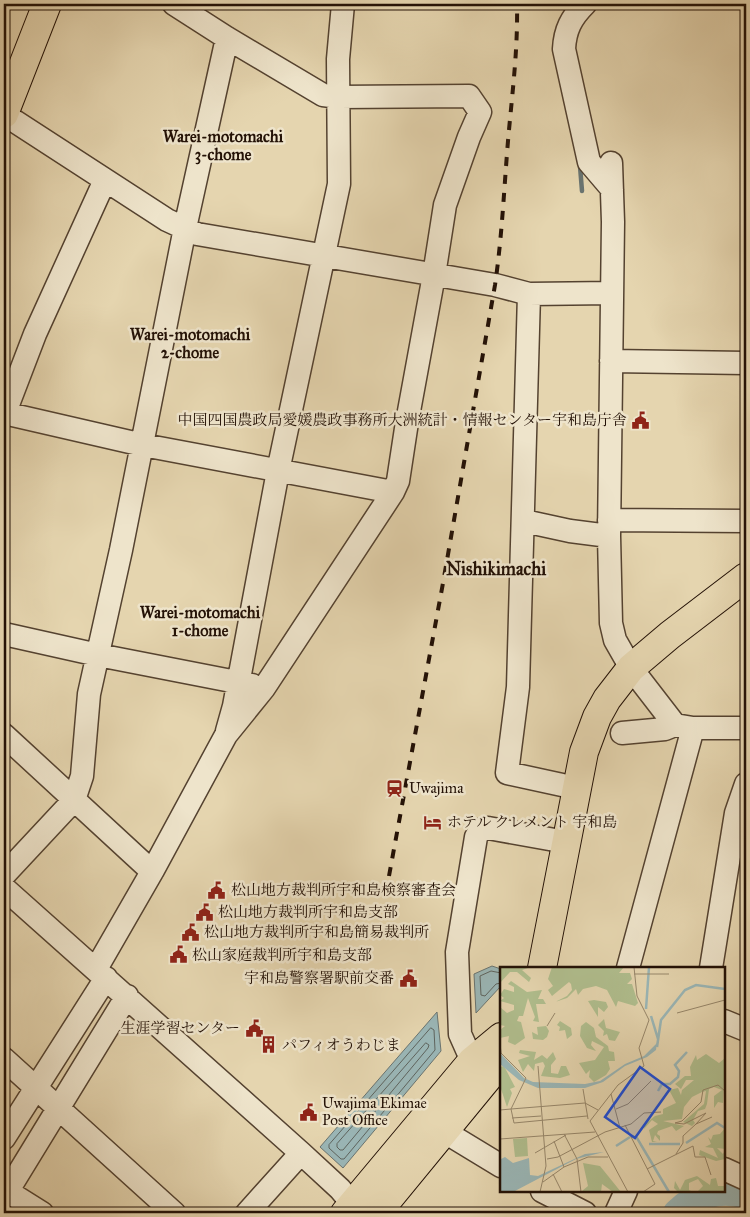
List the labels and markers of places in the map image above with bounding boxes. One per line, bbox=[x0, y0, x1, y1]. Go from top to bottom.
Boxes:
public building icon: 中国四国農政局愛媛農政事務所大洲統計・情報センター宇和島庁舎 bbox=[631, 410, 651, 430]
place label: 中国四国農政局愛媛農政事務所大洲統計・情報センター宇和島庁舎 bbox=[178, 411, 627, 429]
station icon: Uwajima bbox=[385, 778, 405, 798]
place label: Uwajima bbox=[409, 779, 464, 797]
hotel icon: ホテル クレメント 宇和島 bbox=[423, 812, 443, 832]
place label: ホテル クレメント 宇和島 bbox=[447, 813, 617, 831]
public building icon: 松山地方裁判所宇和島検察審査会 bbox=[207, 880, 227, 900]
place label: 松山地方裁判所宇和島検察審査会 bbox=[231, 881, 456, 899]
public building icon: 松山地方裁判所宇和島支部 bbox=[194, 902, 214, 922]
place label: 松山地方裁判所宇和島支部 bbox=[218, 903, 398, 921]
public building icon: 松山地方裁判所宇和島簡易裁判所 bbox=[180, 922, 200, 942]
place label: 松山地方裁判所宇和島簡易裁判所 bbox=[204, 923, 429, 941]
public building icon: 松山家庭裁判所宇和島支部 bbox=[168, 945, 188, 965]
place label: 松山家庭裁判所宇和島支部 bbox=[192, 946, 372, 964]
public building icon: 宇和島警察署駅前交番 bbox=[398, 968, 418, 988]
place label: 宇和島警察署駅前交番 bbox=[244, 969, 394, 987]
public building icon: 生涯学習センター bbox=[244, 1018, 264, 1038]
place label: 生涯学習センター bbox=[121, 1019, 240, 1037]
building icon: パフィオうわじま bbox=[258, 1035, 278, 1055]
place label: パフィオうわじま bbox=[282, 1036, 401, 1054]
place label: Uwajima Ekimae Post Office bbox=[322, 1094, 427, 1129]
public building icon: Uwajima Ekimae Post Office bbox=[298, 1102, 318, 1122]

